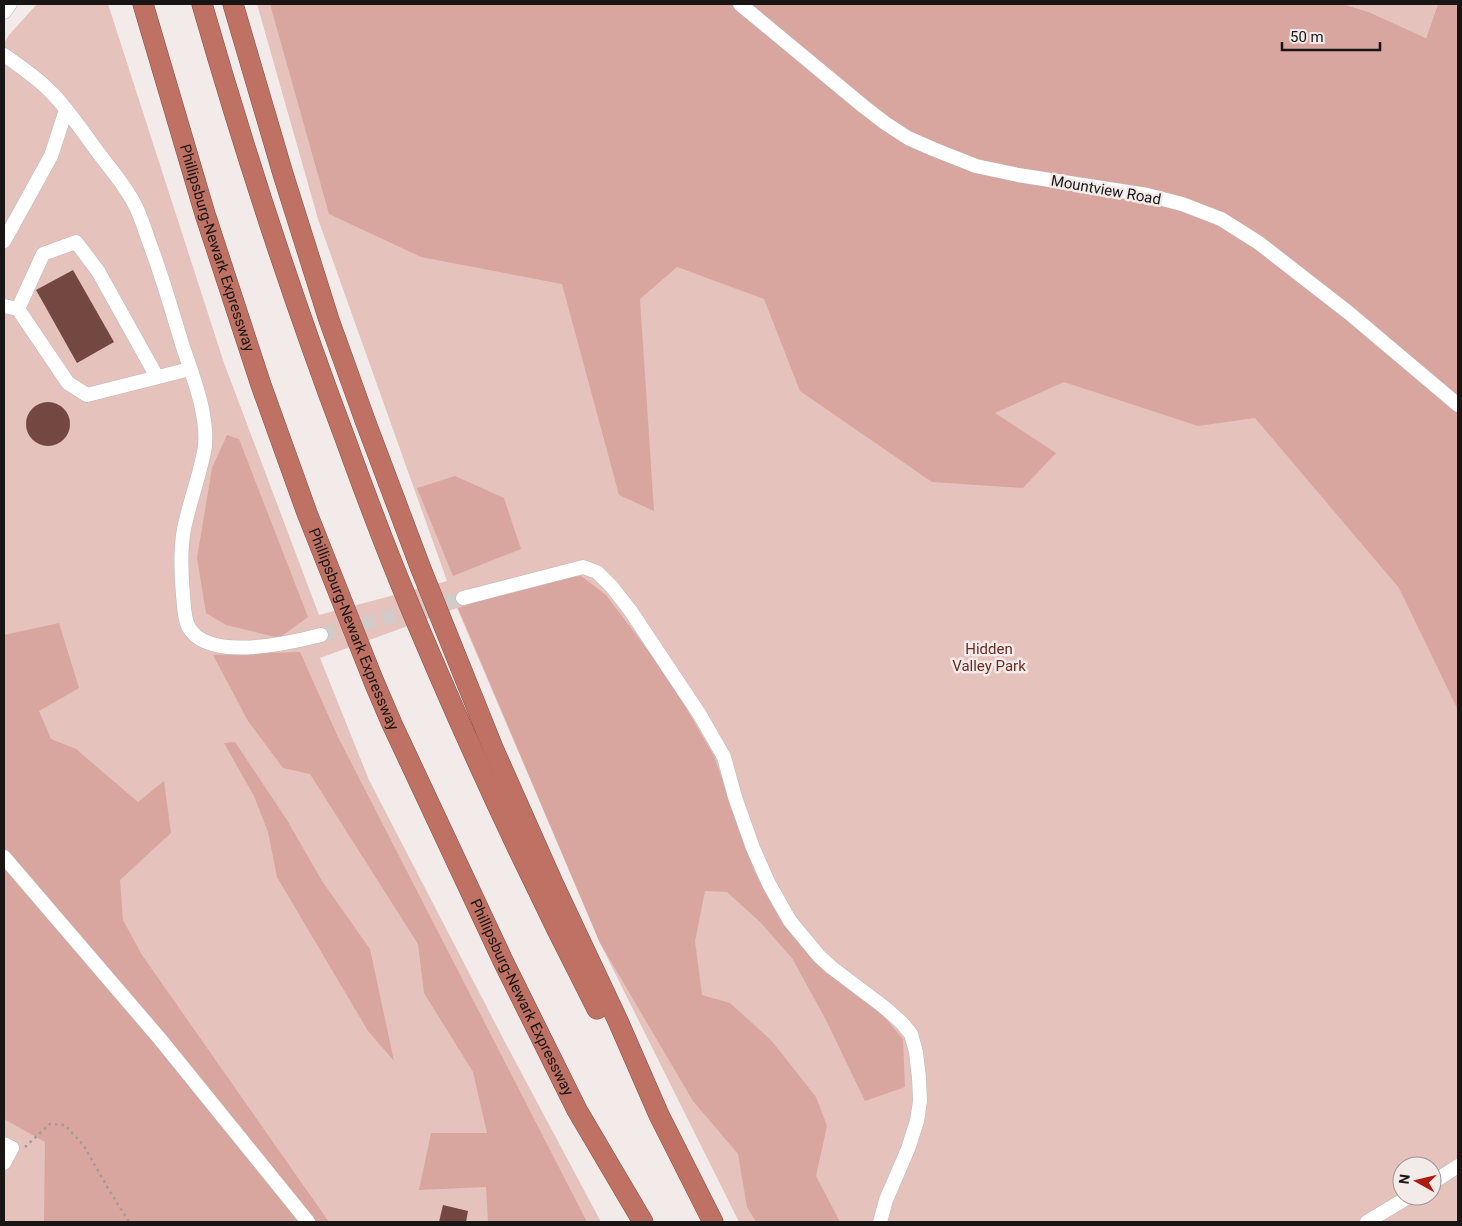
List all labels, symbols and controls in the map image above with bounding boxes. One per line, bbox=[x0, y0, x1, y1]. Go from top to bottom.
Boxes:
scale bar bbox=[1282, 20, 1380, 52]
text: 50 m bbox=[1290, 28, 1324, 46]
street label: Phillipsburg-Newark Expressway bbox=[176, 142, 258, 354]
street label: Mountview Road bbox=[1050, 171, 1162, 209]
street label: Phillipsburg-Newark Expressway bbox=[305, 525, 403, 733]
park label: Hidden Valley Park bbox=[952, 640, 1026, 675]
street label: Phillipsburg-Newark Expressway bbox=[466, 896, 577, 1099]
north arrow bbox=[1392, 1156, 1442, 1206]
text: N bbox=[1396, 1173, 1413, 1185]

